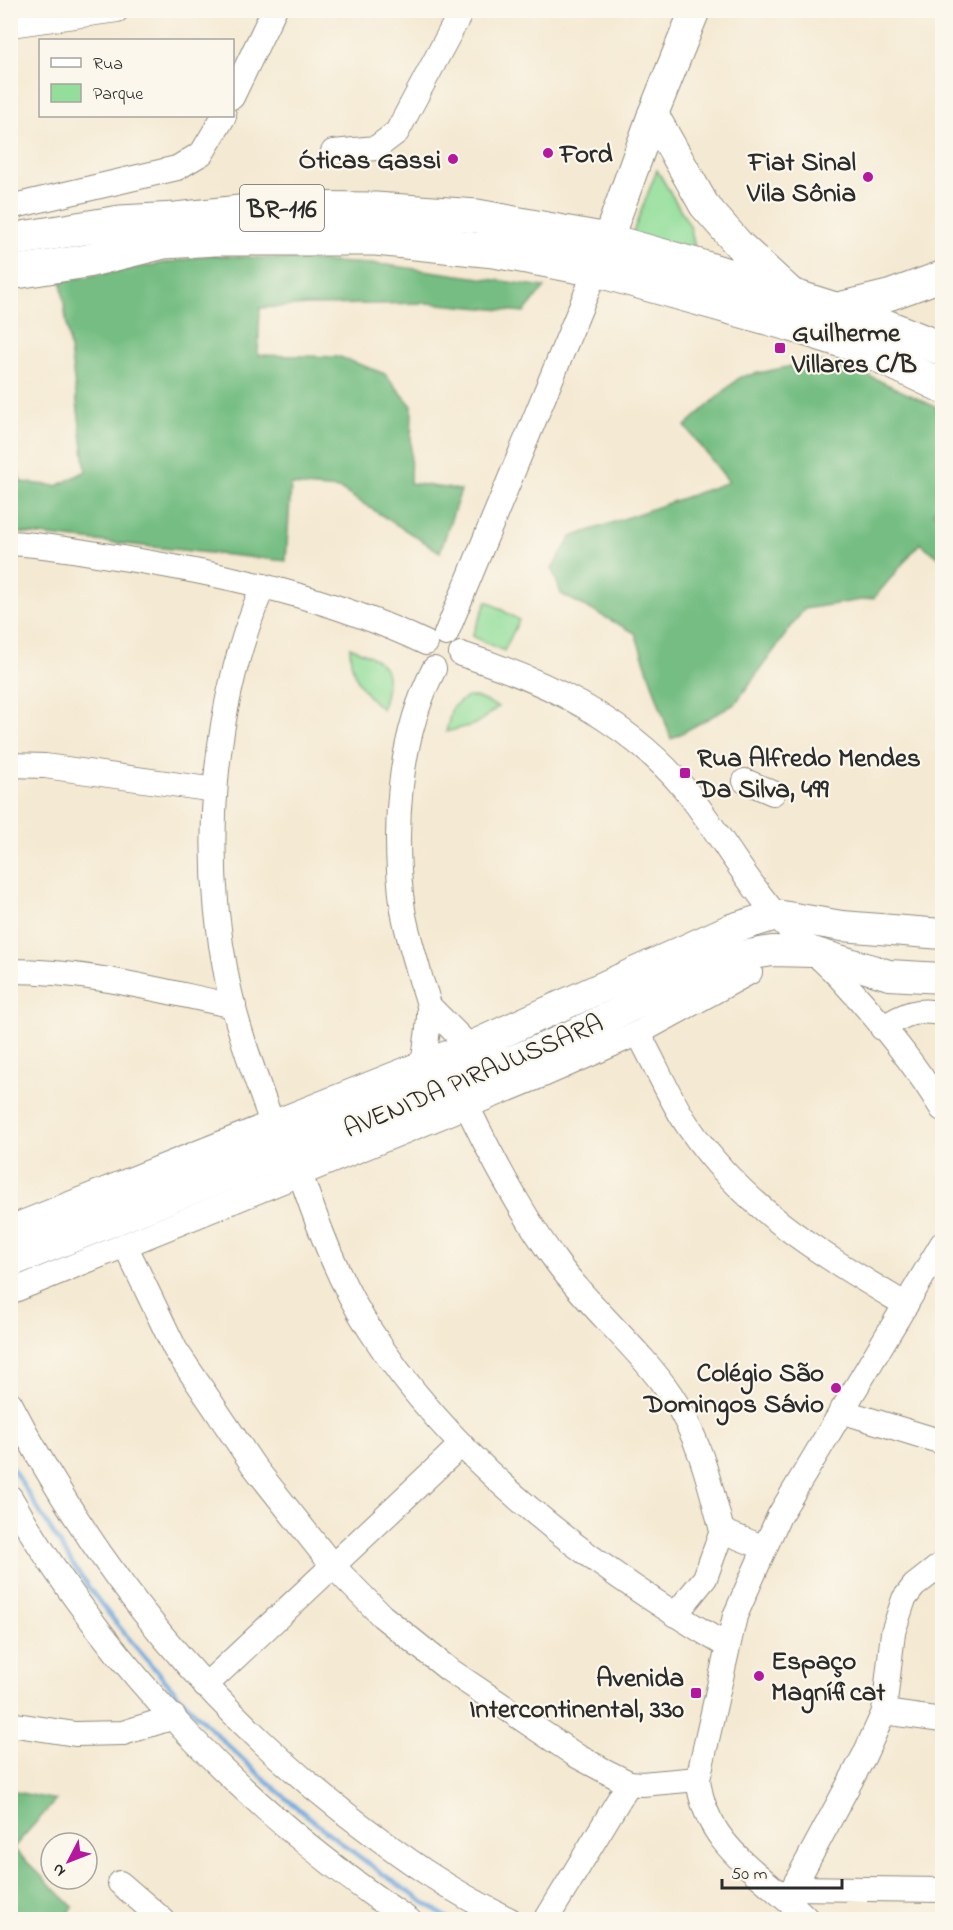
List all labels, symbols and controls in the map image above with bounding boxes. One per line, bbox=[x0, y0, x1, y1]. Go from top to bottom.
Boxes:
legend bbox=[39, 39, 234, 117]
text: Rua bbox=[93, 52, 123, 78]
text: Parque bbox=[93, 82, 144, 108]
place label: Ford bbox=[558, 136, 613, 175]
place label: Óticas Gassi bbox=[298, 142, 441, 181]
place label: Fiat Sinal Vila Sônia bbox=[746, 144, 856, 214]
marker: Ford bbox=[541, 146, 555, 160]
marker: Óticas Gassi bbox=[446, 152, 460, 166]
marker: Fiat Sinal Vila Sônia bbox=[861, 170, 875, 184]
road number: BR-116 bbox=[240, 185, 324, 231]
place label: Guilherme Villares C/B bbox=[791, 315, 917, 385]
marker: Guilherme Villares C/B bbox=[773, 341, 787, 355]
place label: Rua Alfredo Mendes Da Silva, 499 bbox=[695, 740, 921, 810]
marker: Rua Alfredo Mendes Da Silva, 499 bbox=[678, 766, 692, 780]
street label: AVENIDA PIRAJUSSARA bbox=[338, 1005, 610, 1150]
place label: Colégio São Domingos Sávio bbox=[642, 1355, 824, 1426]
marker: Colégio São Domingos Sávio bbox=[829, 1381, 843, 1395]
place label: Espaço Magníficat bbox=[771, 1643, 886, 1714]
place label: Avenida Intercontinental, 330 bbox=[469, 1660, 684, 1730]
marker: Espaço Magníficat bbox=[752, 1669, 766, 1683]
marker: Avenida Intercontinental, 330 bbox=[689, 1686, 703, 1700]
north arrow bbox=[39, 1831, 99, 1891]
scale bar bbox=[722, 1852, 842, 1890]
text: N bbox=[47, 1858, 72, 1882]
text: 50 m bbox=[731, 1862, 768, 1888]

